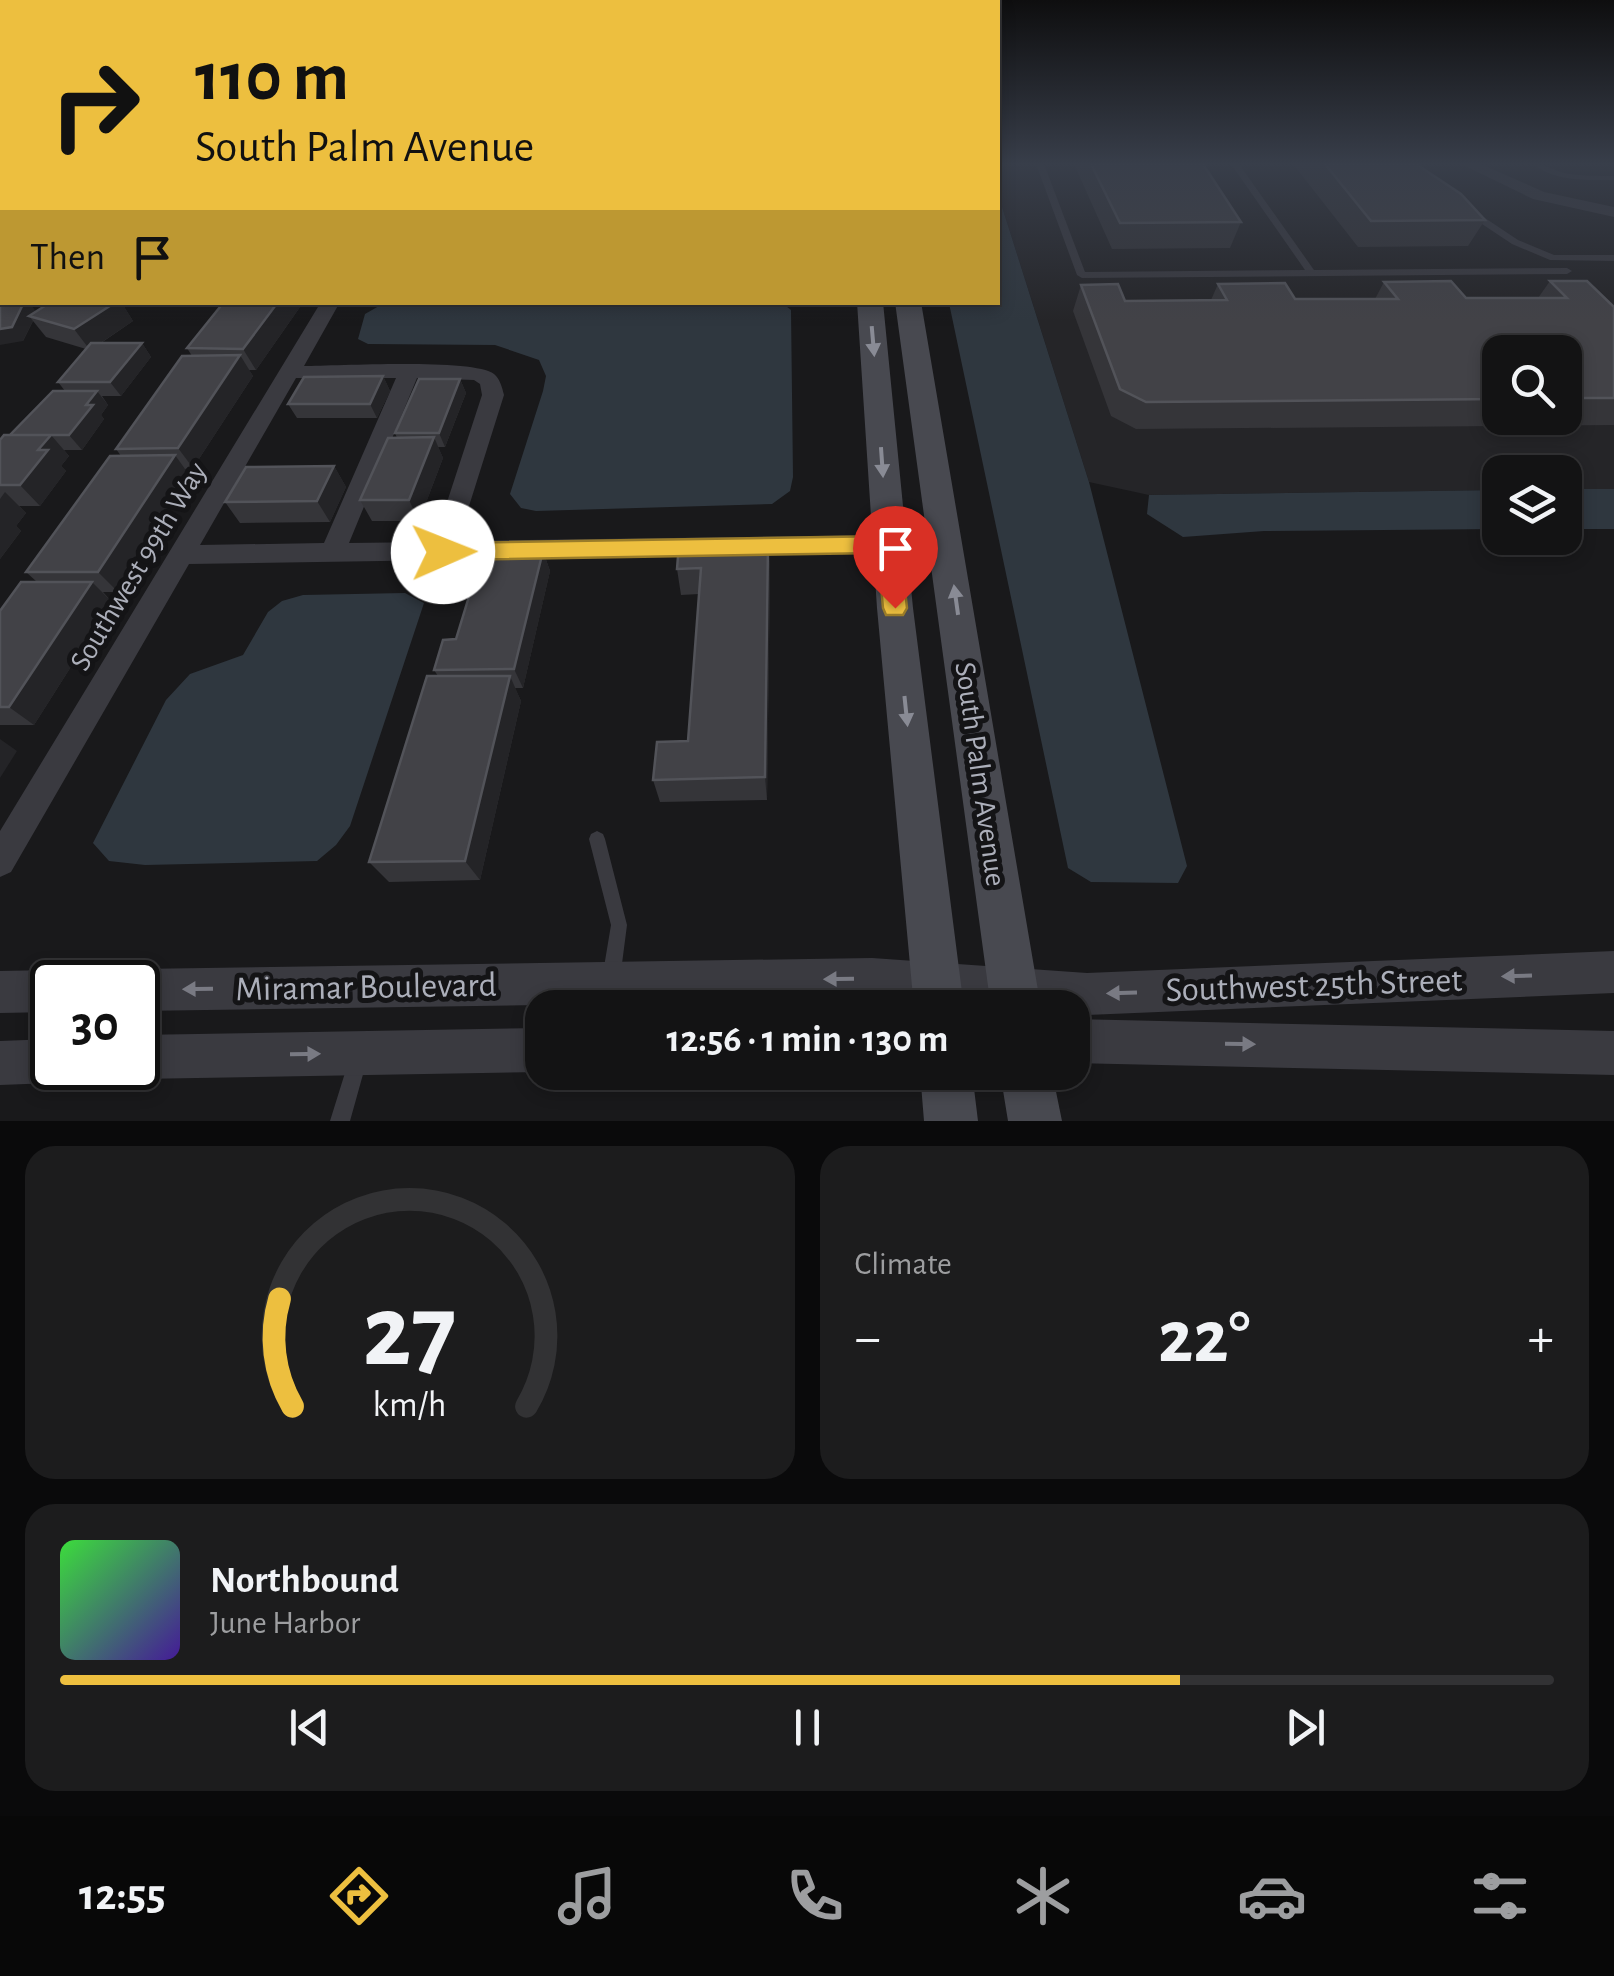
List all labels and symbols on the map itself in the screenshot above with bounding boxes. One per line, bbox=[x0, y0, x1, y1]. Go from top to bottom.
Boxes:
one-way arrow bbox=[865, 326, 881, 358]
one-way arrow bbox=[875, 447, 891, 479]
street label: Southwest 99th Way bbox=[65, 457, 213, 676]
position arrow bbox=[391, 500, 495, 604]
pin bbox=[853, 506, 938, 609]
one-way arrow bbox=[947, 583, 963, 615]
street label: South Palm Avenue bbox=[949, 660, 1011, 888]
one-way arrow bbox=[899, 696, 915, 727]
speed limit sign: 30 bbox=[30, 960, 160, 1090]
street label: Southwest 25th Street bbox=[1165, 963, 1463, 1008]
street label: Miramar Boulevard bbox=[235, 968, 497, 1007]
one-way arrow bbox=[1500, 968, 1532, 984]
one-way arrow bbox=[823, 971, 855, 987]
one-way arrow bbox=[182, 981, 214, 997]
one-way arrow bbox=[1105, 985, 1137, 1001]
one-way arrow bbox=[1224, 1037, 1256, 1053]
one-way arrow bbox=[289, 1045, 321, 1061]

